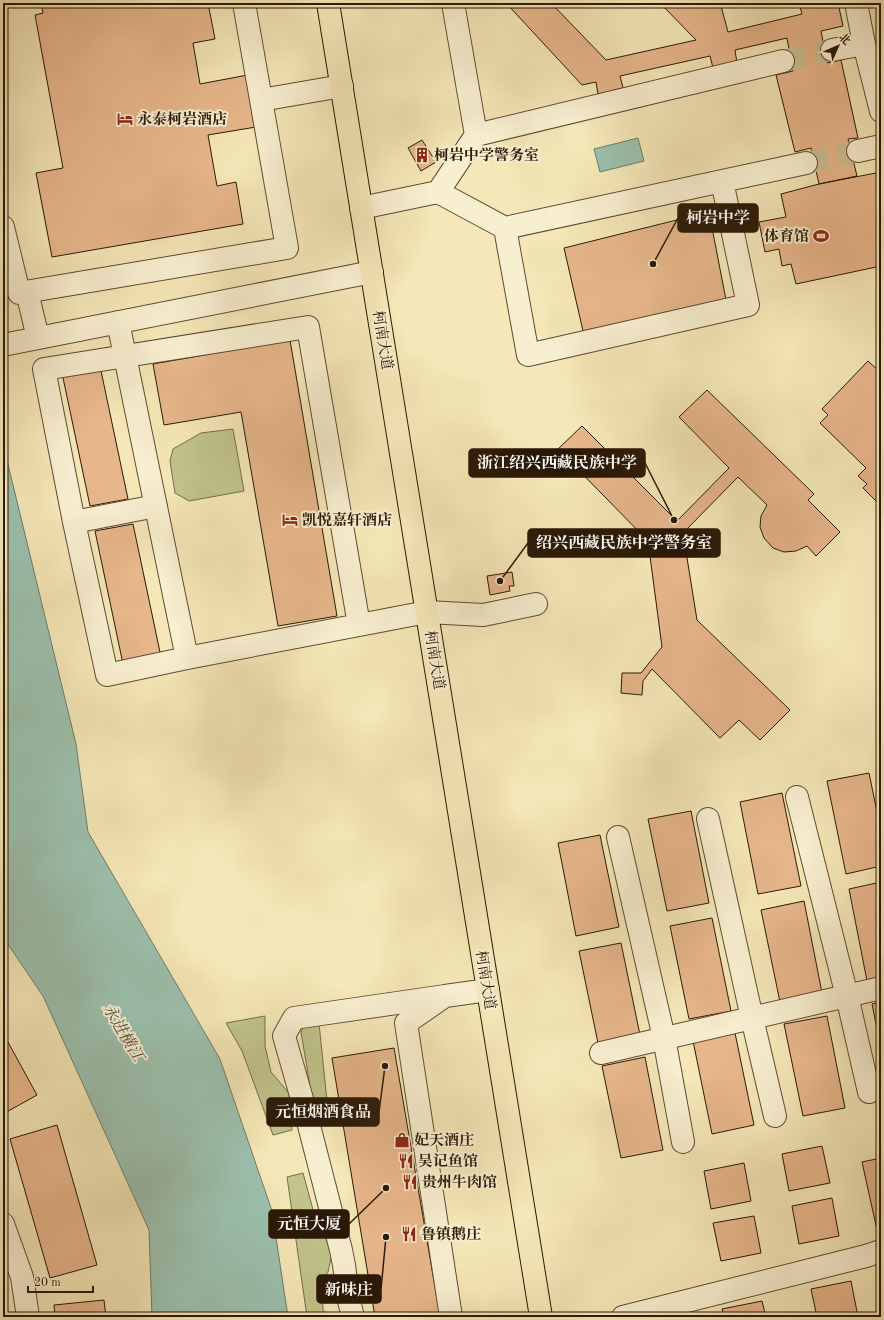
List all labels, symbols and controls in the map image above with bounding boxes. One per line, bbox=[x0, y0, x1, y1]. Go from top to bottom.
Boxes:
north arrow bbox=[818, 26, 858, 66]
text: 北 bbox=[836, 32, 852, 48]
hotel icon: 永泰柯岩酒店 bbox=[116, 110, 134, 128]
place label: 永泰柯岩酒店 bbox=[137, 110, 227, 128]
building icon: 柯岩中学警务室 bbox=[413, 146, 431, 164]
place label: 柯岩中学警务室 bbox=[434, 146, 539, 164]
callout: 柯岩中学 bbox=[678, 204, 758, 232]
text: 柯岩中学 bbox=[686, 209, 750, 227]
place label: 体育馆 bbox=[764, 227, 809, 245]
sports icon: 体育馆 bbox=[812, 227, 830, 245]
street label: 柯南大道 bbox=[369, 309, 396, 371]
callout: 浙江绍兴西藏民族中学 bbox=[469, 449, 645, 477]
text: 浙江绍兴西藏民族中学 bbox=[477, 454, 637, 472]
hotel icon: 凯悦嘉轩酒店 bbox=[281, 511, 299, 529]
place label: 凯悦嘉轩酒店 bbox=[302, 511, 392, 529]
callout: 绍兴西藏民族中学警务室 bbox=[528, 529, 720, 557]
text: 绍兴西藏民族中学警务室 bbox=[536, 533, 712, 552]
street label: 柯南大道 bbox=[421, 629, 448, 691]
street label: 柯南大道 bbox=[472, 949, 499, 1011]
water label: 永进横江 bbox=[99, 1000, 148, 1066]
callout: 元恒烟酒食品 bbox=[267, 1098, 379, 1126]
text: 元恒烟酒食品 bbox=[275, 1103, 371, 1121]
shop icon: 妃天酒庄 bbox=[393, 1131, 411, 1149]
place label: 妃天酒庄 bbox=[414, 1131, 474, 1149]
restaurant icon: 吴记鱼馆 bbox=[397, 1152, 415, 1170]
place label: 吴记鱼馆 bbox=[418, 1153, 478, 1170]
restaurant icon: 贵州牛肉馆 bbox=[401, 1173, 419, 1191]
place label: 贵州牛肉馆 bbox=[422, 1174, 497, 1191]
callout: 元恒大厦 bbox=[269, 1210, 349, 1238]
text: 元恒大厦 bbox=[277, 1215, 341, 1233]
restaurant icon: 鲁镇鹅庄 bbox=[400, 1225, 418, 1243]
place label: 鲁镇鹅庄 bbox=[421, 1225, 481, 1243]
scale bar bbox=[28, 1268, 93, 1294]
callout: 新味庄 bbox=[317, 1275, 381, 1303]
text: 20 m bbox=[34, 1277, 61, 1289]
text: 新味庄 bbox=[325, 1280, 373, 1299]

